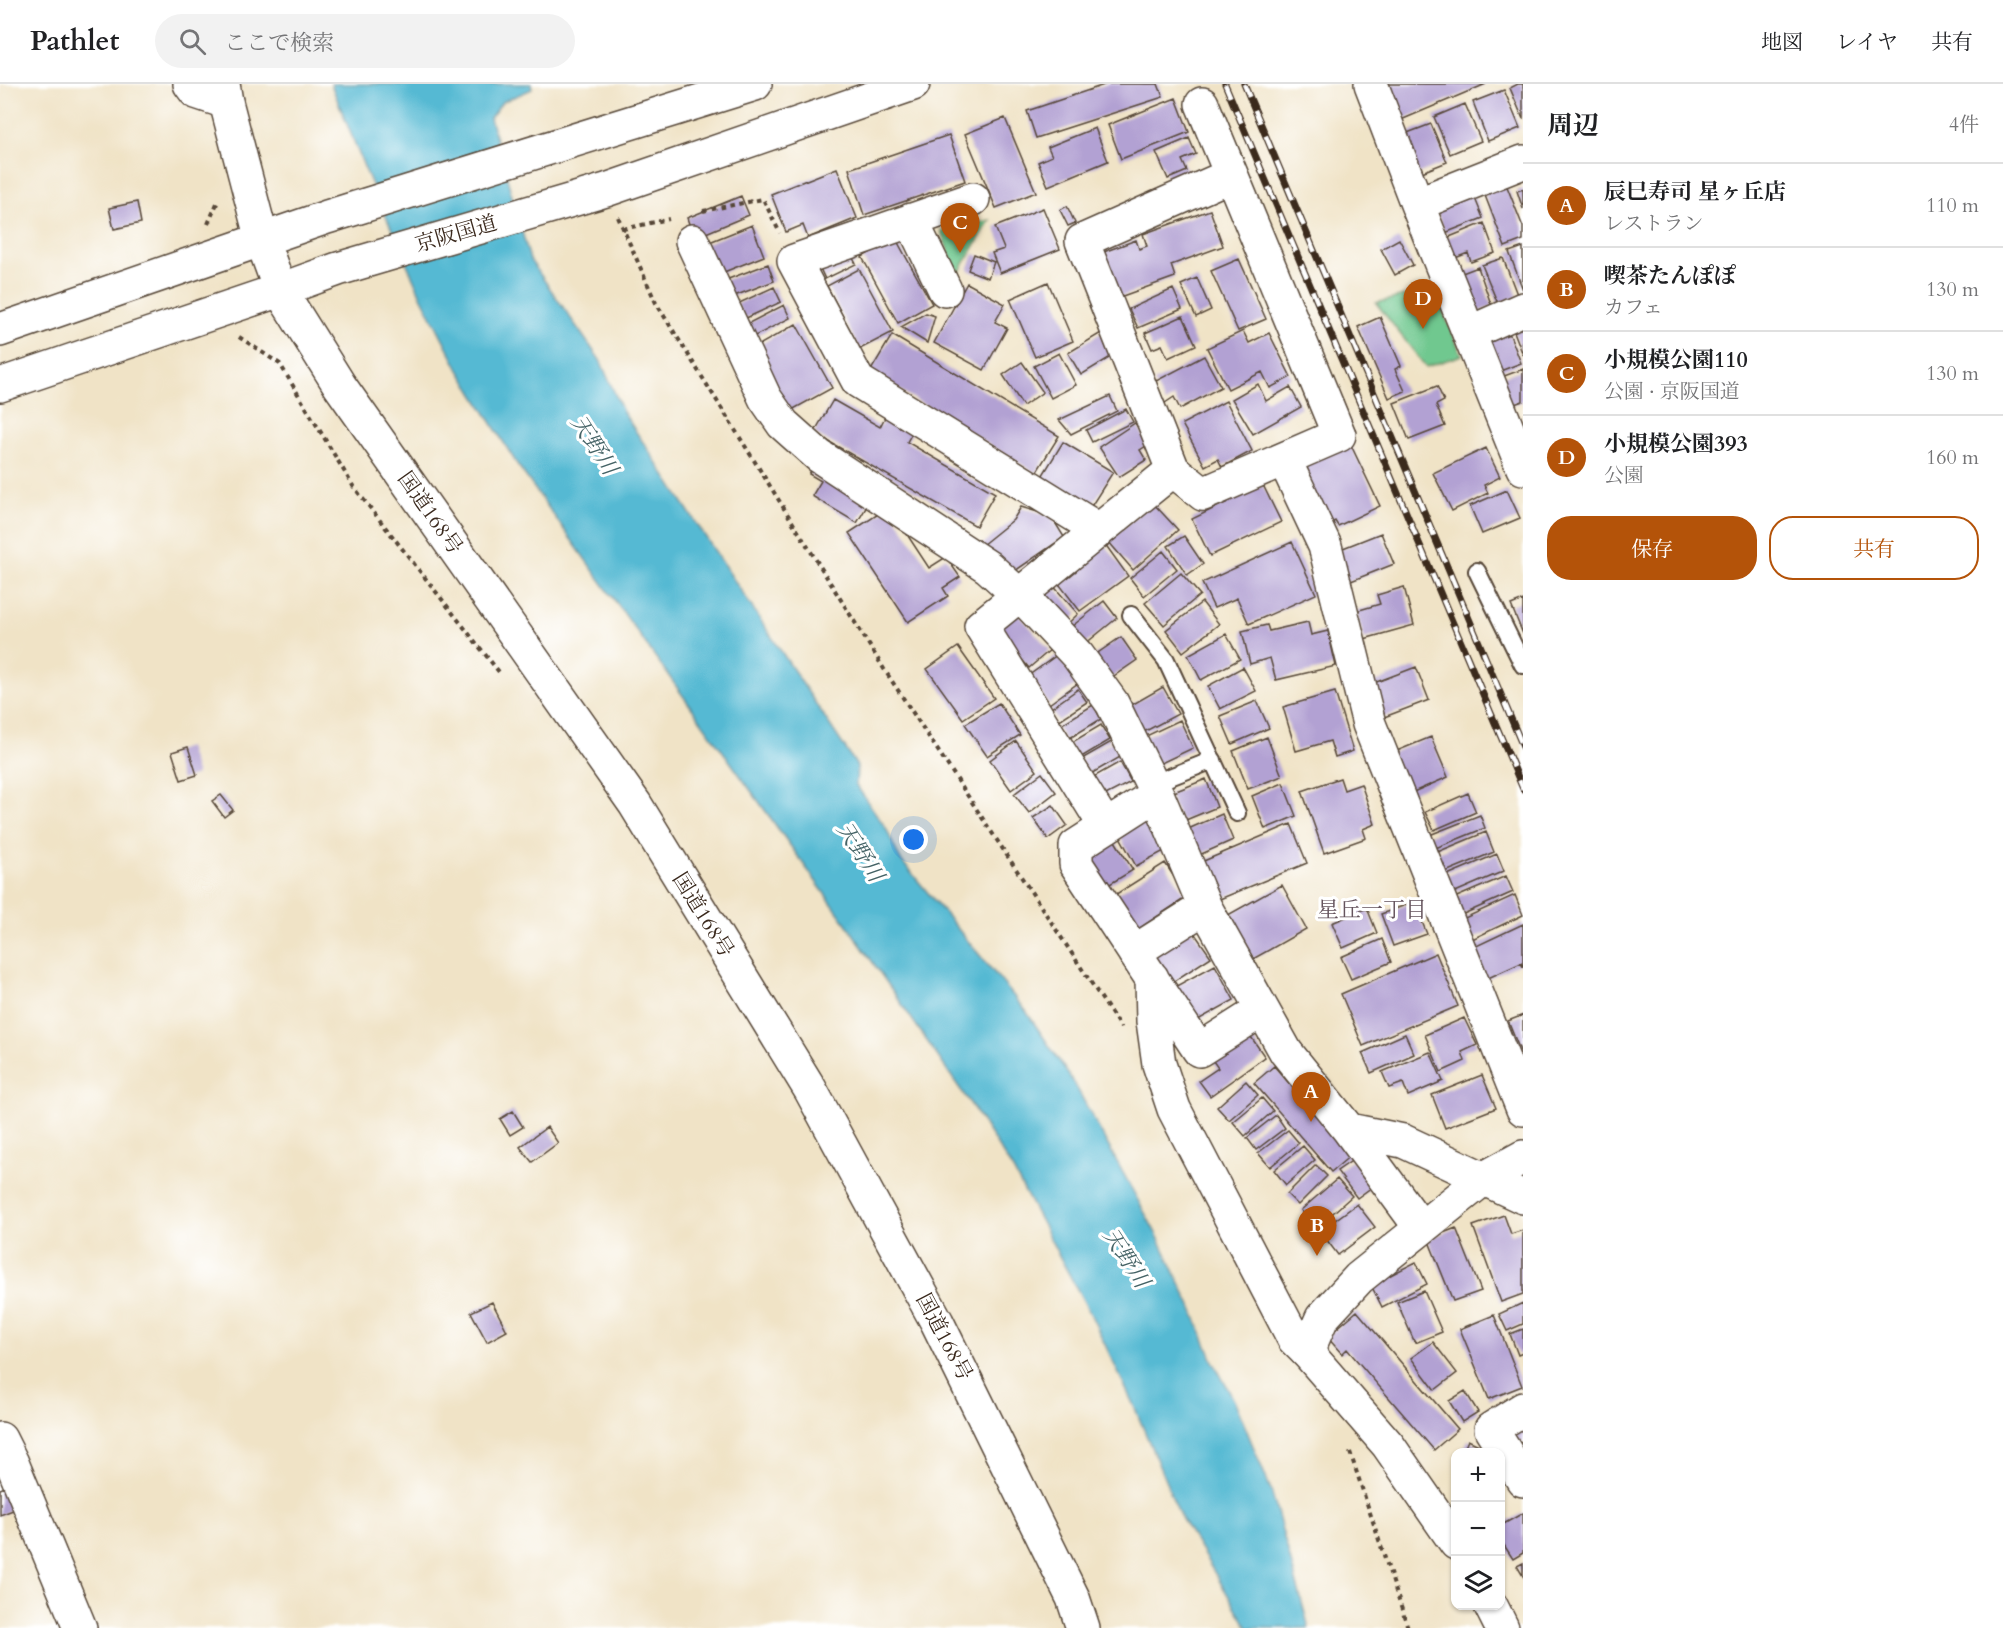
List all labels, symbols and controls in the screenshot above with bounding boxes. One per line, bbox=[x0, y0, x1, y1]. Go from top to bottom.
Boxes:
search box bbox=[155, 14, 575, 68]
text: Pathlet bbox=[30, 22, 119, 60]
icon: search bbox=[176, 25, 209, 58]
text: ここで検索 bbox=[224, 28, 334, 58]
text: 地図 bbox=[1761, 28, 1803, 57]
text: レイヤ bbox=[1836, 28, 1898, 57]
text: 共有 bbox=[1931, 28, 1973, 57]
text: 周辺 bbox=[1547, 108, 1599, 143]
text: 4件 bbox=[1949, 111, 1979, 138]
text: 辰巳寿司 星ヶ丘店 bbox=[1604, 177, 1786, 207]
text: A bbox=[1559, 192, 1574, 219]
text: 110 m bbox=[1926, 192, 1979, 219]
pin: C bbox=[940, 204, 980, 253]
street label: 京阪国道 bbox=[412, 208, 500, 260]
text: レストラン bbox=[1604, 210, 1703, 237]
text: 喫茶たんぽぽ bbox=[1604, 261, 1736, 291]
text: B bbox=[1559, 276, 1574, 303]
text: 130 m bbox=[1926, 276, 1979, 303]
pin: D bbox=[1404, 280, 1442, 329]
text: カフェ bbox=[1604, 294, 1663, 321]
text: 小規模公園110 bbox=[1604, 345, 1748, 375]
text: C bbox=[1559, 360, 1574, 387]
text: 130 m bbox=[1926, 360, 1979, 387]
text: 公園 · 京阪国道 bbox=[1604, 378, 1740, 405]
water label: 天野川 bbox=[563, 409, 626, 483]
text: 小規模公園393 bbox=[1604, 429, 1748, 459]
text: D bbox=[1558, 444, 1575, 471]
text: 160 m bbox=[1926, 444, 1979, 471]
text: 公園 bbox=[1604, 462, 1644, 489]
street label: 国道168号 bbox=[391, 466, 469, 560]
button: 保存 bbox=[1547, 516, 1757, 580]
button: 共有 bbox=[1769, 516, 1979, 580]
water label: 天野川 bbox=[829, 816, 892, 890]
your location bbox=[899, 825, 928, 854]
street label: 国道168号 bbox=[665, 867, 741, 963]
district label: 星丘一丁目 bbox=[1317, 895, 1427, 925]
pin: A bbox=[1292, 1072, 1330, 1122]
pin: B bbox=[1298, 1206, 1336, 1256]
water label: 天野川 bbox=[1095, 1222, 1158, 1296]
street label: 国道168号 bbox=[909, 1288, 979, 1386]
map controls bbox=[1451, 1448, 1505, 1610]
button: + bbox=[1451, 1448, 1505, 1502]
button: − bbox=[1451, 1502, 1505, 1556]
button: layers bbox=[1451, 1556, 1505, 1610]

